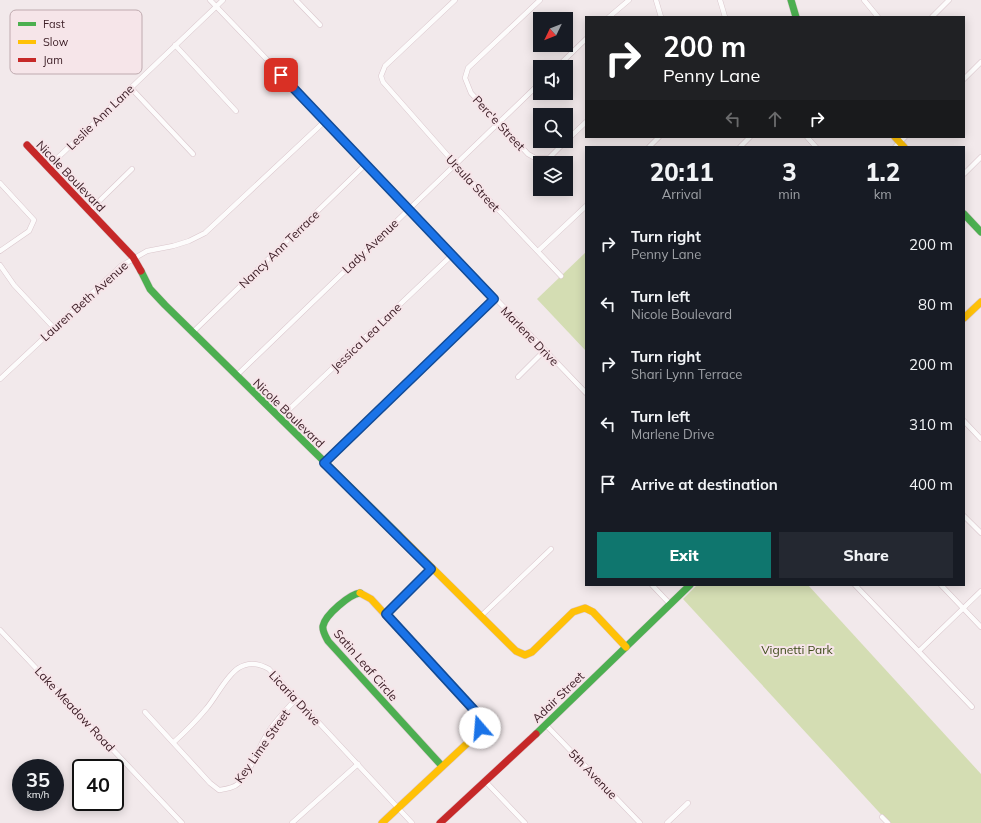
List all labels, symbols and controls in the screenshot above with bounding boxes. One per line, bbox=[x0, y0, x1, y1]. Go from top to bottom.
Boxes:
legend bbox=[10, 10, 142, 74]
north arrow bbox=[533, 12, 573, 52]
map controls bbox=[533, 12, 573, 196]
text: Fast bbox=[43, 17, 65, 31]
text: 200 m bbox=[663, 29, 746, 64]
icon: right bbox=[597, 32, 649, 84]
text: Slow bbox=[43, 35, 69, 49]
text: Jam bbox=[43, 53, 63, 67]
pin bbox=[264, 58, 298, 92]
button: sound bbox=[533, 60, 573, 100]
icon: arrive bbox=[270, 64, 292, 86]
text: Penny Lane bbox=[663, 64, 760, 87]
street label: Leslie Ann Lane bbox=[63, 81, 137, 153]
street label: Perc'e Street bbox=[470, 92, 528, 154]
button: search bbox=[533, 108, 573, 148]
icon: left bbox=[722, 108, 744, 130]
icon: ahead bbox=[764, 108, 786, 130]
icon: right bbox=[806, 108, 828, 130]
street label: Nicole Boulevard bbox=[33, 137, 109, 215]
street label: Ursula Street bbox=[443, 151, 503, 215]
button: layers bbox=[533, 156, 573, 196]
text: 20:11 bbox=[650, 157, 714, 187]
text: 3 bbox=[782, 157, 797, 187]
text: 1.2 bbox=[865, 157, 900, 187]
text: Arrival bbox=[662, 186, 702, 202]
text: min bbox=[778, 186, 800, 202]
text: km bbox=[874, 186, 892, 202]
street label: Nancy Ann Terrace bbox=[236, 207, 322, 291]
street label: Lady Avenue bbox=[339, 216, 401, 276]
text: Turn right bbox=[631, 227, 701, 246]
icon: right bbox=[597, 233, 619, 255]
text: 200 m bbox=[909, 235, 953, 254]
text: Penny Lane bbox=[631, 246, 701, 262]
street label: Lauren Beth Avenue bbox=[37, 258, 131, 344]
text: Turn left bbox=[631, 287, 690, 306]
icon: left bbox=[597, 293, 619, 315]
text: 80 m bbox=[918, 295, 953, 314]
street label: Jessica Lea Lane bbox=[328, 300, 404, 374]
street label: Marlene Drive bbox=[498, 303, 562, 369]
text: Nicole Boulevard bbox=[631, 306, 732, 322]
text: Turn right bbox=[631, 347, 701, 366]
icon: right bbox=[597, 353, 619, 375]
text: 200 m bbox=[909, 355, 953, 374]
text: Shari Lynn Terrace bbox=[631, 366, 742, 382]
street label: Nicole Boulevard bbox=[250, 375, 328, 451]
text: Turn left bbox=[631, 407, 690, 426]
icon: left bbox=[597, 413, 619, 435]
text: 310 m bbox=[909, 415, 953, 434]
text: Marlene Drive bbox=[631, 426, 714, 442]
icon: arrive bbox=[597, 473, 619, 495]
text: Arrive at destination bbox=[631, 475, 778, 494]
text: 400 m bbox=[909, 475, 953, 494]
button: Exit bbox=[597, 532, 771, 578]
button: Share bbox=[779, 532, 953, 578]
street label: Satin Leaf Circle bbox=[331, 626, 401, 704]
park label: Vignetti Park bbox=[761, 642, 834, 657]
street label: Lake Meadow Road bbox=[32, 664, 118, 754]
street label: Licaria Drive bbox=[266, 668, 324, 728]
street label: Adair Street bbox=[529, 668, 587, 726]
street label: Key Lime Street bbox=[231, 706, 293, 786]
position arrow bbox=[459, 707, 501, 749]
street label: 5th Avenue bbox=[566, 746, 620, 802]
speed limit sign: 40 bbox=[72, 759, 124, 811]
text: 35 bbox=[26, 767, 50, 792]
text: km/h bbox=[27, 788, 49, 801]

